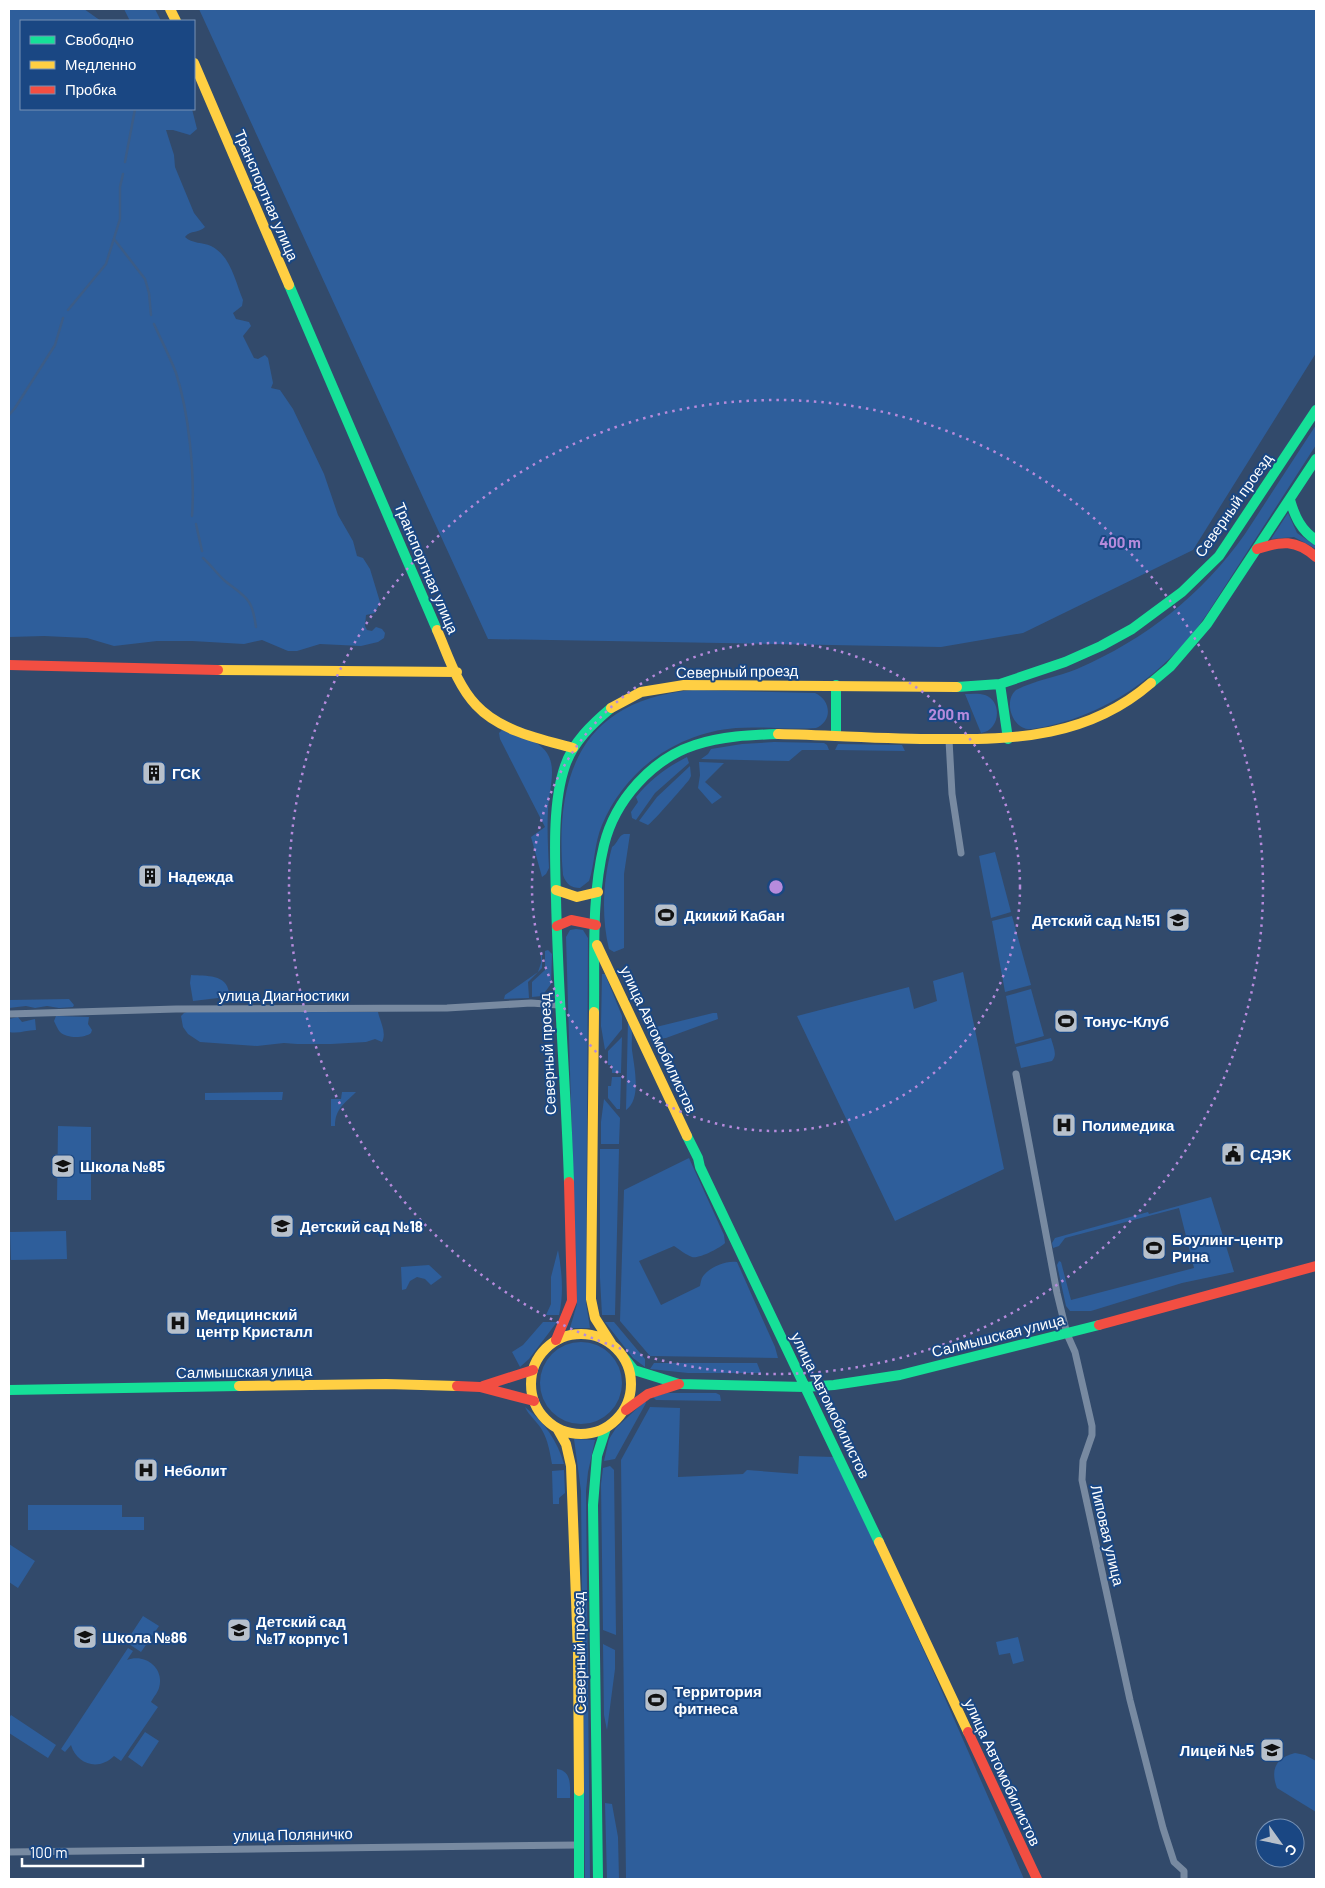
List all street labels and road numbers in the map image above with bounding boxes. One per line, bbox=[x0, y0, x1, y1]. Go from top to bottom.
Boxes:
street label: Транспортная улица bbox=[231, 127, 303, 264]
street label: Северный проезд bbox=[1191, 450, 1276, 560]
street label: Транспортная улица bbox=[391, 500, 463, 637]
street label: Северный проезд bbox=[676, 661, 799, 681]
street label: улица Автомобилистов bbox=[617, 963, 701, 1115]
street label: улица Диагностики bbox=[219, 986, 349, 1004]
street label: Северный проезд bbox=[535, 992, 559, 1116]
street label: Салмышская улица bbox=[930, 1310, 1067, 1360]
street label: улица Автомобилистов bbox=[788, 1329, 874, 1481]
street label: Салмышская улица bbox=[176, 1361, 313, 1381]
street label: Липовая улица bbox=[1088, 1483, 1129, 1588]
street label: Северный проезд bbox=[569, 1591, 589, 1714]
street label: улица Автомобилистов bbox=[961, 1696, 1045, 1848]
street label: улица Поляничко bbox=[233, 1824, 353, 1844]

